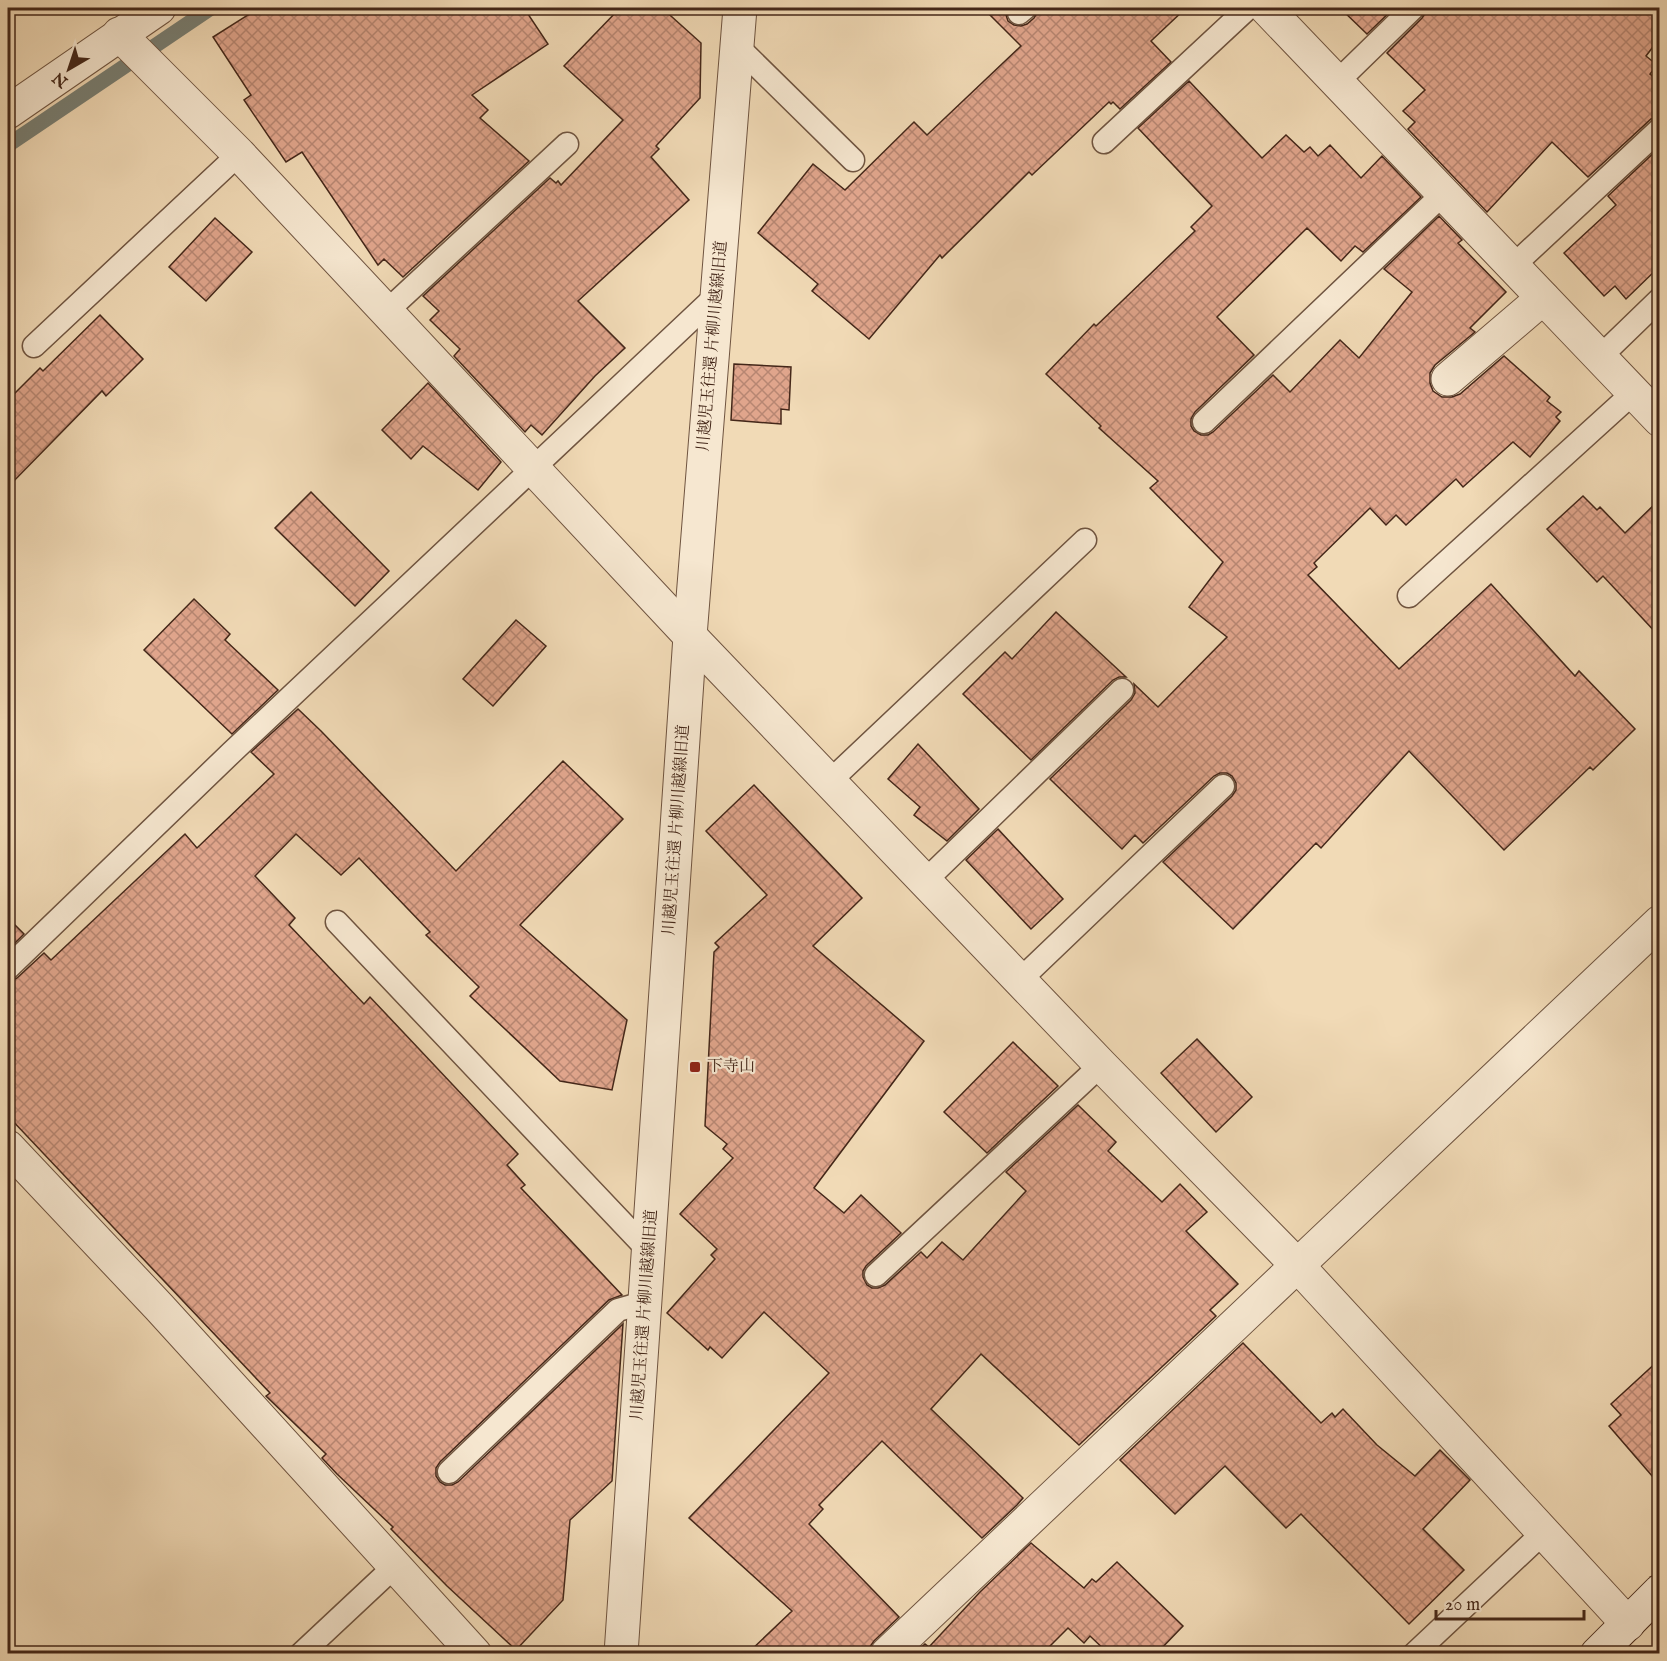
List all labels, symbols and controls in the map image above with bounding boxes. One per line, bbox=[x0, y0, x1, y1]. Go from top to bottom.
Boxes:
north arrow bbox=[39, 39, 99, 99]
text: N bbox=[49, 67, 73, 92]
street label: 川越児玉往還 片柳川越線旧道 bbox=[694, 240, 732, 452]
street label: 川越児玉往還 片柳川越線旧道 bbox=[660, 724, 694, 936]
place label: 下寺山 bbox=[707, 1057, 755, 1077]
marker: 下寺山 bbox=[688, 1060, 702, 1074]
street label: 川越児玉往還 片柳川越線旧道 bbox=[628, 1209, 662, 1421]
scale bar bbox=[1436, 1583, 1584, 1621]
text: 20 m bbox=[1445, 1594, 1480, 1617]

